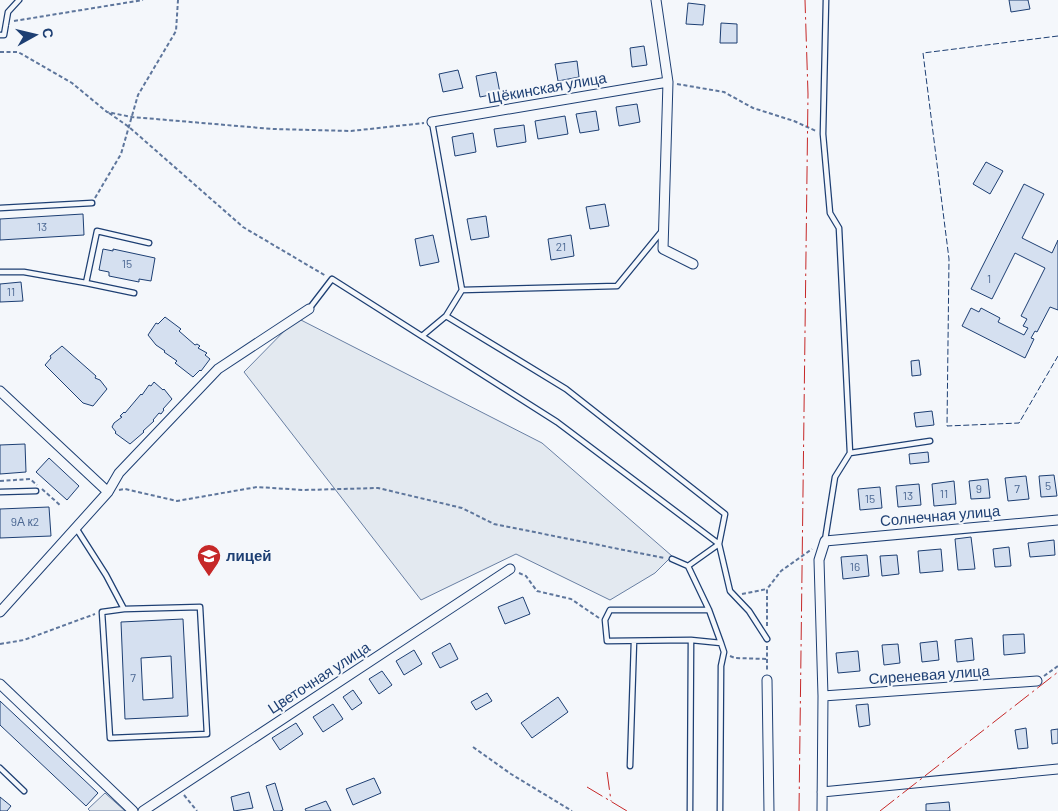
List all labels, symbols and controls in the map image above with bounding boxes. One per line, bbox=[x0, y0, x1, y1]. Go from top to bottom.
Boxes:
north arrow bbox=[10, 10, 60, 60]
text: С bbox=[39, 27, 57, 39]
street label: Щёкинская улица bbox=[486, 68, 608, 106]
house number: 13 bbox=[37, 219, 47, 233]
house number: 21 bbox=[556, 239, 566, 253]
house number: 15 bbox=[122, 256, 132, 270]
house number: 1 bbox=[987, 271, 991, 285]
house number: 11 bbox=[7, 284, 15, 298]
house number: 5 bbox=[1045, 478, 1051, 492]
house number: 9 bbox=[976, 481, 982, 495]
house number: 7 bbox=[1014, 481, 1020, 495]
house number: 11 bbox=[940, 486, 948, 500]
house number: 13 bbox=[903, 488, 913, 502]
house number: 15 bbox=[865, 491, 875, 505]
street label: Солнечная улица bbox=[879, 501, 1001, 529]
house number: 9А к2 bbox=[11, 514, 39, 528]
school or university icon: лицей bbox=[196, 543, 222, 577]
place label: лицей bbox=[226, 546, 272, 564]
house number: 16 bbox=[850, 559, 860, 573]
street label: Цветочная улица bbox=[264, 637, 373, 717]
street label: Сиреневая улица bbox=[868, 661, 991, 687]
house number: 7 bbox=[130, 670, 136, 684]

